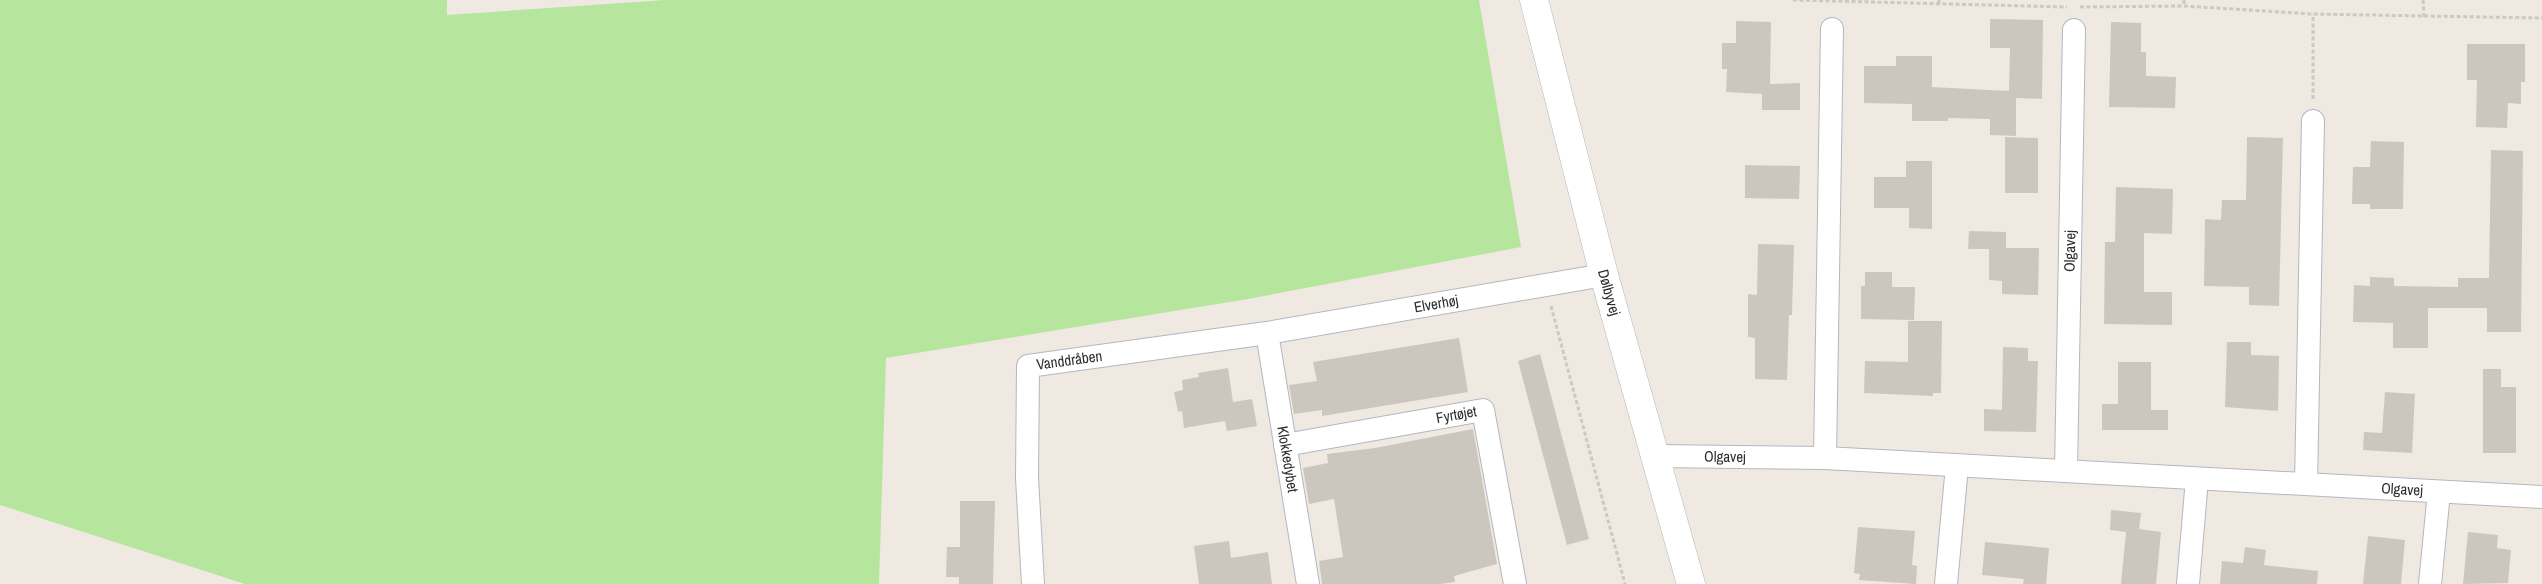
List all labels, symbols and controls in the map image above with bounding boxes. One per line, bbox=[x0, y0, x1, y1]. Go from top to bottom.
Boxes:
street label: Olgavej bbox=[2059, 230, 2080, 272]
street label: Dølbyvej bbox=[1593, 267, 1626, 318]
street label: Elverhøj bbox=[1412, 289, 1460, 318]
street label: Vanddråben bbox=[1035, 345, 1104, 375]
street label: Fyrtøjet bbox=[1434, 400, 1479, 428]
street label: Klokkedybet bbox=[1272, 424, 1304, 495]
street label: Olgavej bbox=[1704, 446, 1746, 467]
street label: Olgavej bbox=[2381, 477, 2424, 501]

